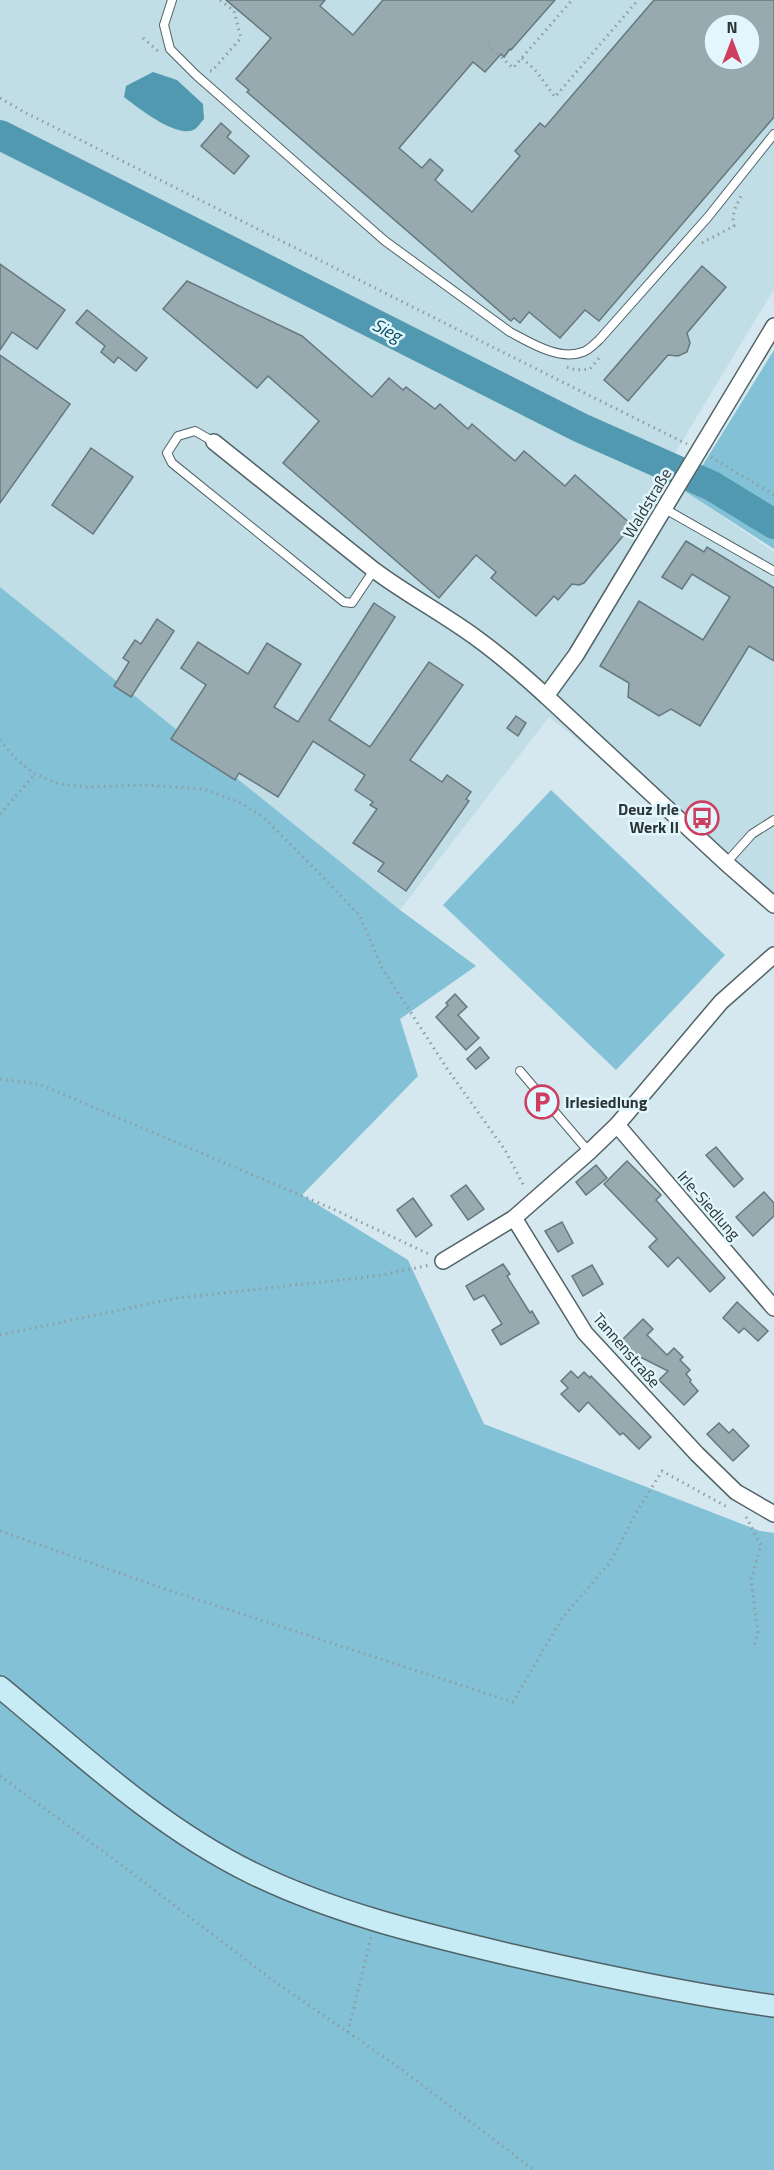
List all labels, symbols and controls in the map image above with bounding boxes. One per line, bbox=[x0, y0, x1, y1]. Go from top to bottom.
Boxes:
north arrow bbox=[702, 12, 762, 72]
text: N bbox=[726, 15, 738, 39]
water label: Sieg bbox=[368, 311, 409, 350]
street label: Waldstraße bbox=[617, 463, 677, 543]
place label: Deuz Irle Werk II bbox=[618, 797, 679, 839]
bus stop icon: Deuz Irle Werk II bbox=[684, 800, 720, 836]
parking icon: Irlesiedlung bbox=[524, 1084, 560, 1120]
place label: Irlesiedlung bbox=[565, 1090, 648, 1114]
street label: Irle-Siedlung bbox=[672, 1165, 746, 1245]
street label: Tannenstraße bbox=[588, 1307, 666, 1393]

